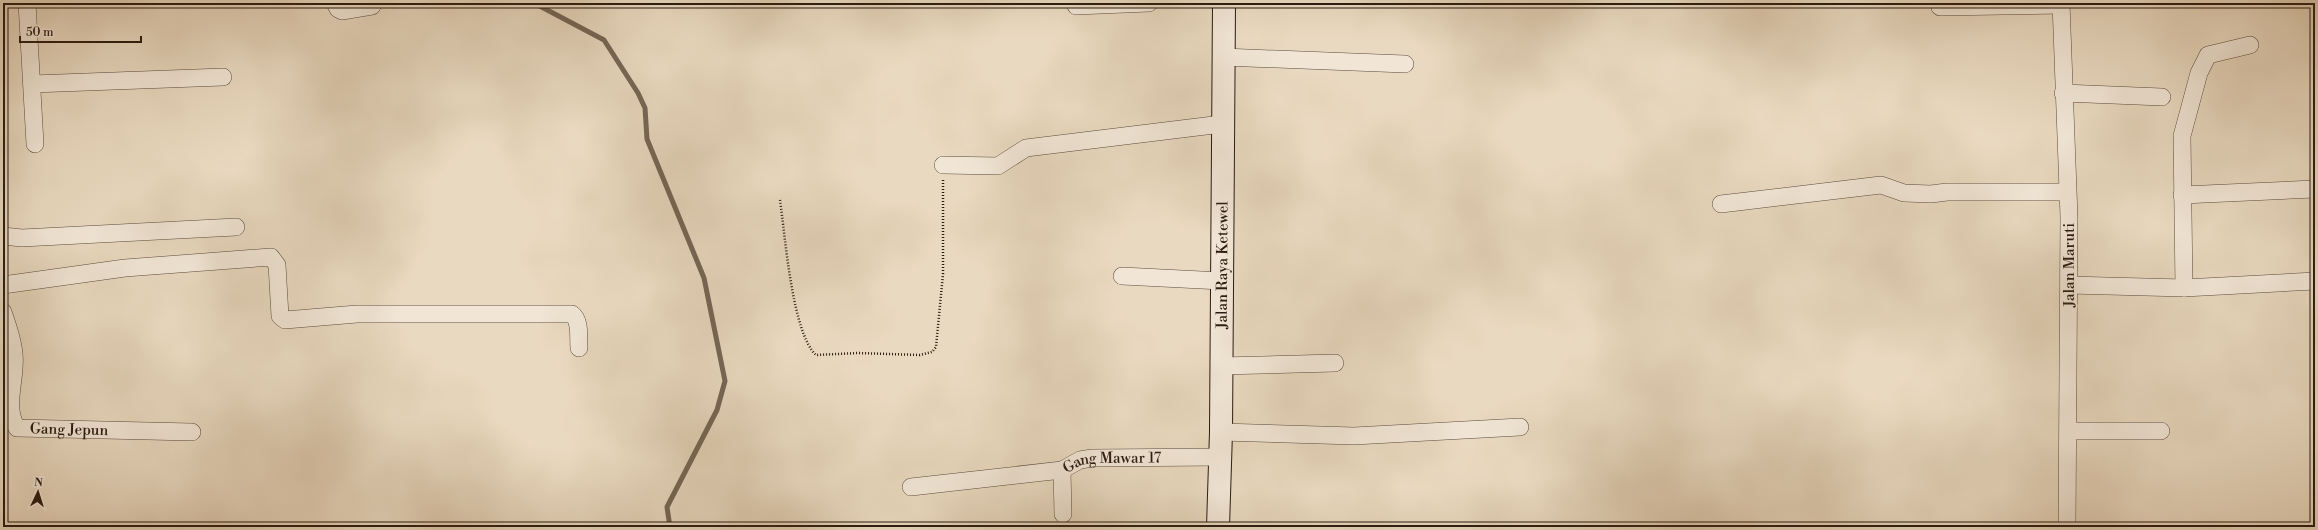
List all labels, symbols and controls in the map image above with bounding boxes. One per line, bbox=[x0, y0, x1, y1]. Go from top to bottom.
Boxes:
scale bar bbox=[20, 18, 141, 44]
text: 50 m bbox=[26, 25, 54, 40]
street label: Jalan Raya Ketewel bbox=[1212, 201, 1232, 330]
street label: Jalan Maruti bbox=[2060, 223, 2079, 308]
street label: Gang Jepun bbox=[30, 419, 109, 440]
street label: Gang Mawar 17 bbox=[1059, 448, 1162, 477]
north arrow bbox=[18, 472, 58, 512]
text: N bbox=[34, 476, 44, 490]

